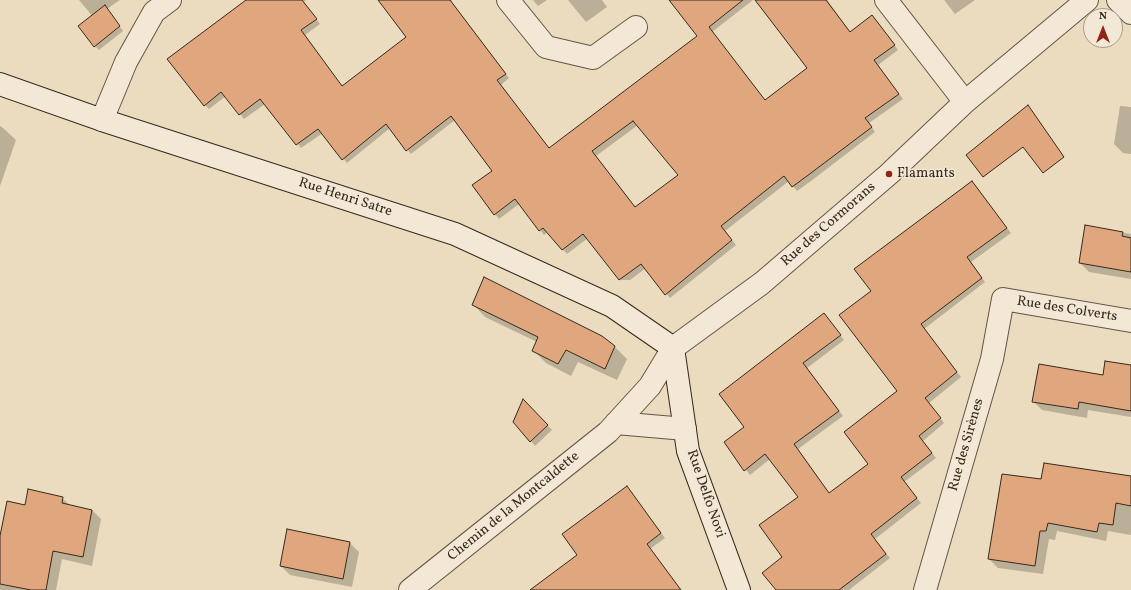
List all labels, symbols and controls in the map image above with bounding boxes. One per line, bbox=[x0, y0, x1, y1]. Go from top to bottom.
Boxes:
north arrow bbox=[1083, 8, 1123, 48]
text: N bbox=[1099, 9, 1107, 24]
place label: Flamants bbox=[897, 166, 955, 182]
marker: Flamants bbox=[884, 169, 894, 179]
street label: Rue Henri Satre bbox=[296, 175, 394, 221]
street label: Rue des Cormorans bbox=[778, 179, 880, 271]
street label: Rue des Colverts bbox=[1016, 294, 1118, 326]
street label: Rue des Sirènes bbox=[946, 397, 988, 493]
street label: Rue Delfo Novi bbox=[682, 448, 728, 540]
street label: Chemin de la Montcaldette bbox=[445, 449, 583, 565]

